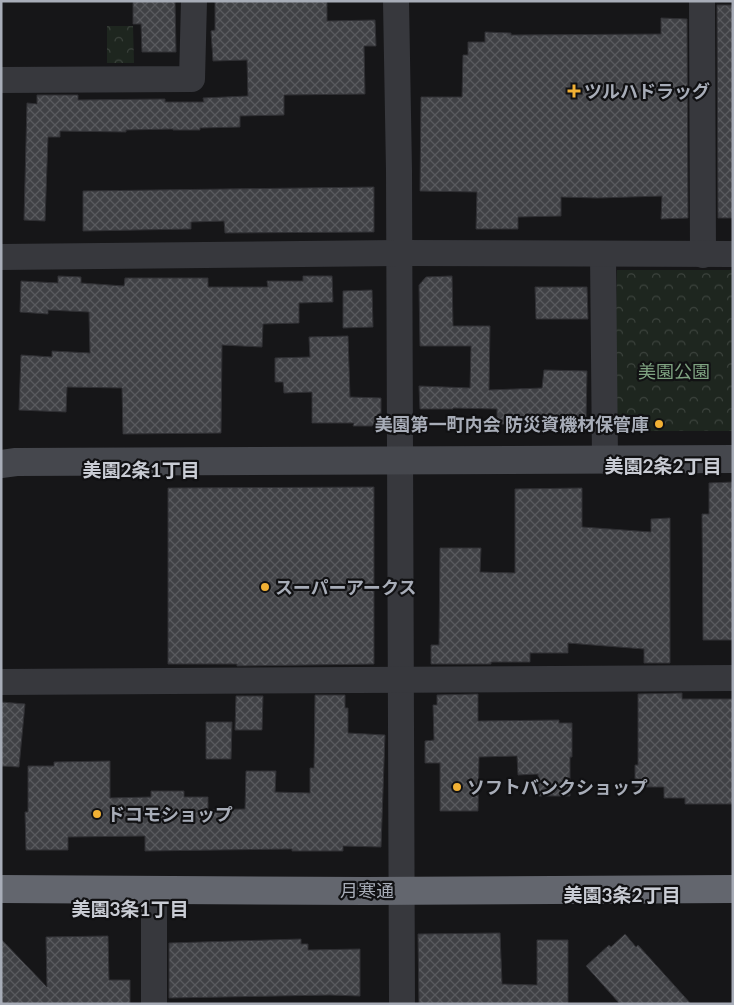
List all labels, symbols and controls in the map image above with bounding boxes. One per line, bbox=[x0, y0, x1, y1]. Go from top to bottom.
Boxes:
place label: ツルハドラッグ bbox=[584, 80, 710, 102]
marker: ツルハドラッグ bbox=[568, 85, 580, 97]
park label: 美園公園 bbox=[638, 360, 710, 382]
place label: 美園第一町内会 防災資機材保管庫 bbox=[375, 413, 649, 435]
marker: 美園第一町内会 防災資機材保管庫 bbox=[653, 418, 665, 430]
district label: 美園2条2丁目 bbox=[604, 454, 722, 477]
district label: 美園2条1丁目 bbox=[82, 458, 200, 481]
place label: スーパーアークス bbox=[275, 576, 416, 598]
marker: スーパーアークス bbox=[259, 581, 271, 593]
place label: ソフトバンクショップ bbox=[467, 776, 648, 798]
marker: ソフトバンクショップ bbox=[451, 781, 463, 793]
place label: ドコモショップ bbox=[107, 803, 233, 825]
marker: ドコモショップ bbox=[91, 808, 103, 820]
street label: 月寒通 bbox=[340, 879, 394, 901]
district label: 美園3条2丁目 bbox=[563, 883, 681, 906]
district label: 美園3条1丁目 bbox=[71, 897, 189, 920]

